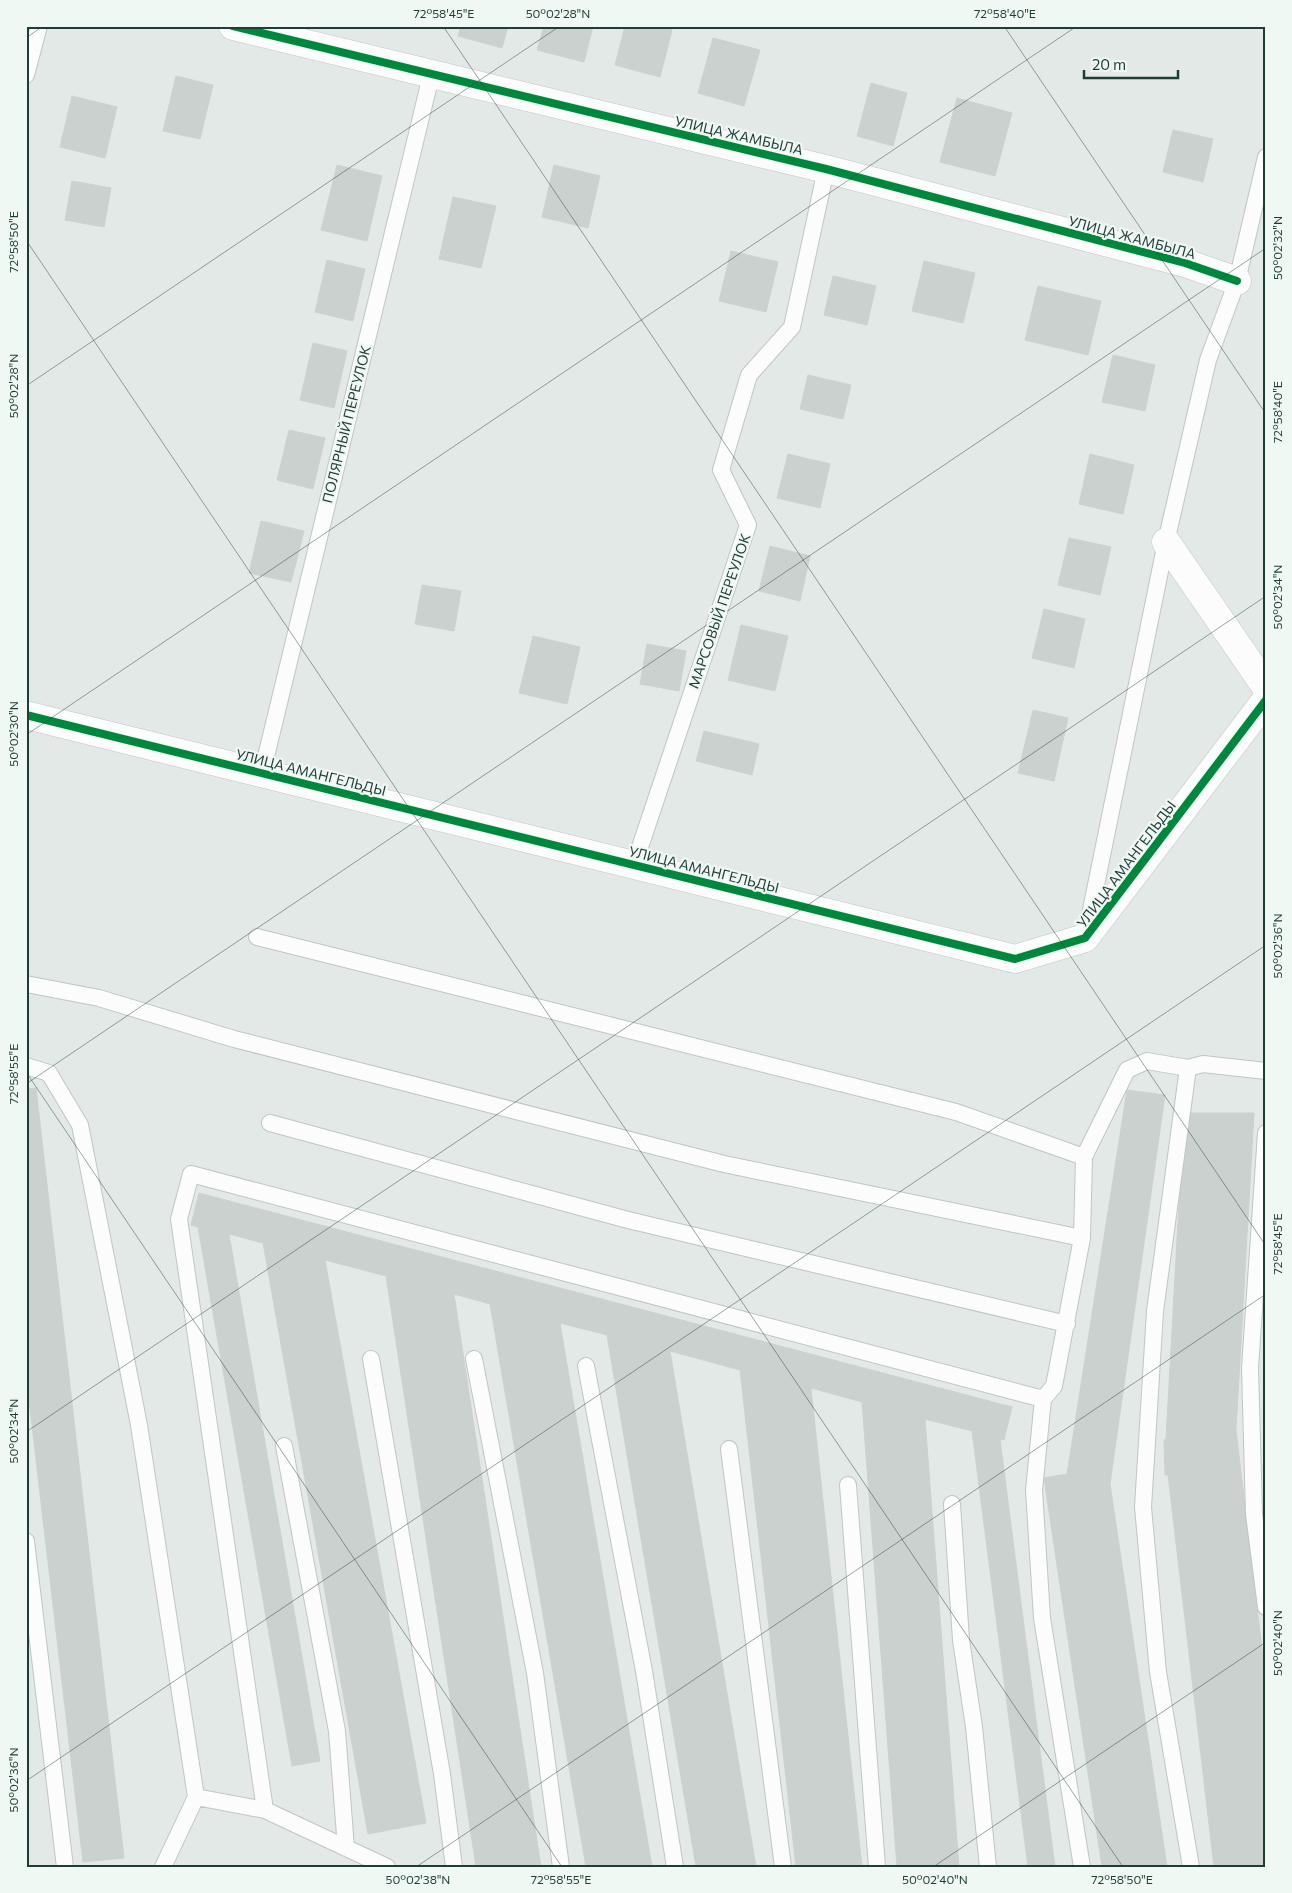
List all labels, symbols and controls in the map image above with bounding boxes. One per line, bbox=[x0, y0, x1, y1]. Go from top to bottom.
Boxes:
text: 72°58'45"E bbox=[413, 6, 475, 20]
text: 50°02'28"N bbox=[526, 6, 590, 20]
text: 72°58'40"E bbox=[974, 6, 1036, 20]
scale bar bbox=[1084, 48, 1178, 80]
text: 20 m bbox=[1092, 55, 1126, 73]
street label: УЛИЦА ЖАМБЫЛА bbox=[673, 112, 805, 158]
text: 72°58'50"E bbox=[6, 211, 20, 273]
street label: УЛИЦА ЖАМБЫЛА bbox=[1066, 212, 1198, 262]
text: 50°02'32"N bbox=[1270, 216, 1284, 280]
street label: ПОЛЯРНЫЙ ПЕРЕУЛОК bbox=[318, 343, 374, 505]
text: 50°02'28"N bbox=[6, 354, 20, 418]
text: 72°58'40"E bbox=[1270, 381, 1284, 443]
street label: МАРСОВЫЙ ПЕРЕУЛОК bbox=[684, 531, 754, 691]
text: 50°02'34"N bbox=[1270, 565, 1284, 629]
text: 50°02'30"N bbox=[6, 701, 20, 767]
street label: УЛИЦА АМАНГЕЛЬДЫ bbox=[234, 745, 388, 799]
street label: УЛИЦА АМАНГЕЛЬДЫ bbox=[1073, 797, 1179, 931]
street label: УЛИЦА АМАНГЕЛЬДЫ bbox=[627, 842, 781, 896]
text: 50°02'36"N bbox=[1270, 914, 1284, 978]
text: 72°58'55"E bbox=[6, 1044, 20, 1104]
text: 72°58'45"E bbox=[1270, 1213, 1284, 1275]
text: 50°02'34"N bbox=[6, 1399, 20, 1463]
text: 50°02'40"N bbox=[1270, 1610, 1284, 1676]
text: 50°02'36"N bbox=[6, 1748, 20, 1812]
text: 50°02'38"N bbox=[386, 1872, 450, 1886]
text: 72°58'55"E bbox=[531, 1872, 591, 1886]
text: 50°02'40"N bbox=[902, 1872, 968, 1886]
text: 72°58'50"E bbox=[1091, 1872, 1153, 1886]

